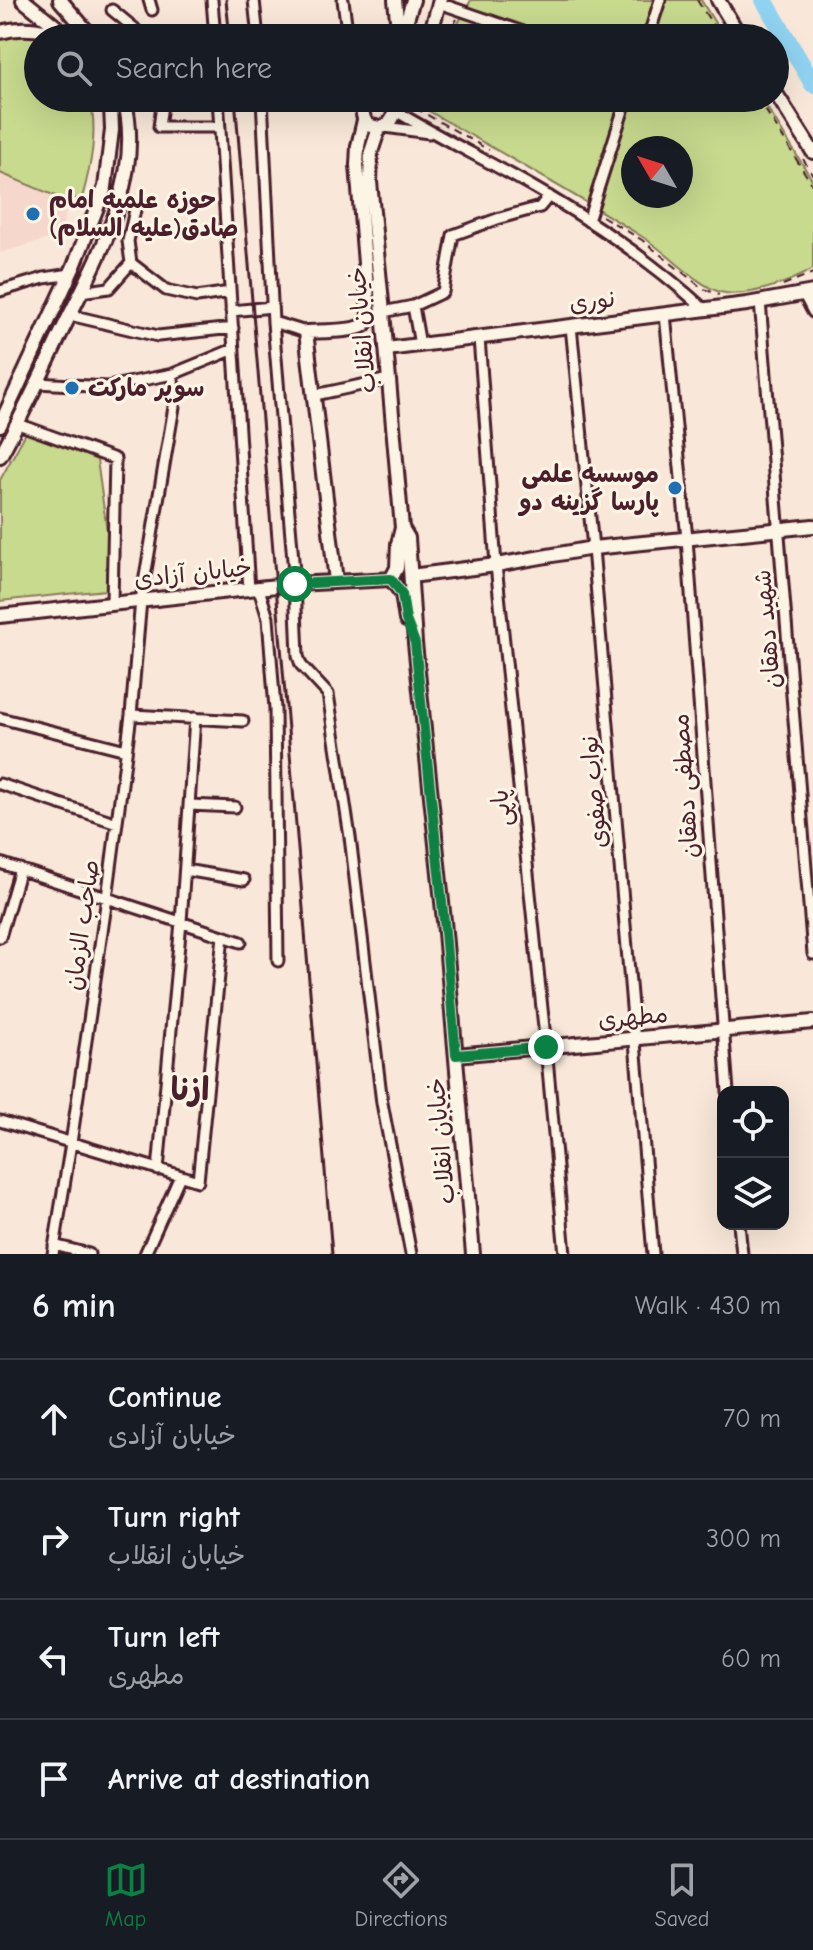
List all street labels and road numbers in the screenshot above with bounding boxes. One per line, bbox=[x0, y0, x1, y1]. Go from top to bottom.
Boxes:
street label: خیابان انقلاب bbox=[343, 266, 381, 394]
street label: نوری bbox=[567, 284, 617, 319]
street label: خیابان آزادی bbox=[133, 553, 253, 593]
street label: شهید دهقان bbox=[748, 568, 786, 690]
street label: مصطفی دهقان bbox=[666, 713, 705, 859]
street label: نواب صفوی bbox=[575, 734, 614, 849]
street label: پاپی bbox=[485, 788, 518, 828]
street label: صاحب الزمان bbox=[59, 858, 105, 992]
street label: مطهری bbox=[597, 1000, 669, 1034]
street label: خیابان انقلاب bbox=[422, 1077, 460, 1205]

